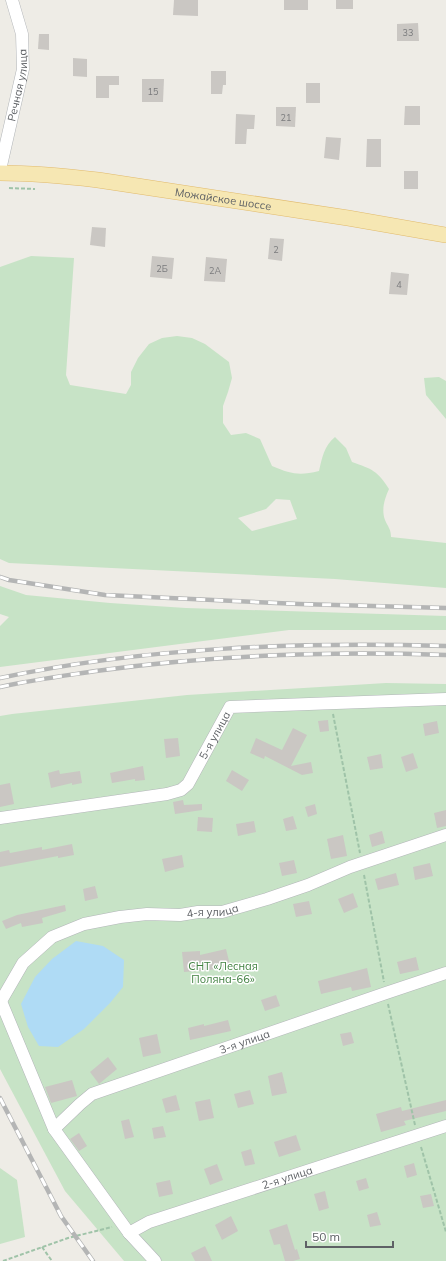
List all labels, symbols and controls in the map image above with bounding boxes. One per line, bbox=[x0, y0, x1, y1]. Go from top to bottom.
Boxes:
house number: 33 bbox=[403, 27, 413, 38]
street label: Речная улица bbox=[4, 49, 30, 123]
house number: 15 bbox=[148, 86, 159, 97]
house number: 21 bbox=[281, 112, 291, 123]
street label: Можайское шоссе bbox=[174, 185, 273, 213]
house number: 2 bbox=[273, 244, 279, 255]
house number: 2Б bbox=[156, 263, 168, 274]
house number: 2А bbox=[209, 265, 221, 276]
house number: 4 bbox=[396, 279, 402, 290]
street label: 5-я улица bbox=[196, 709, 233, 762]
street label: 4-я улица bbox=[185, 901, 240, 921]
park label: СНТ «Лесная Поляна-66» bbox=[188, 959, 258, 986]
street label: 3-я улица bbox=[218, 1026, 272, 1057]
street label: 2-я улица bbox=[260, 1163, 314, 1192]
scale bar bbox=[306, 1223, 393, 1249]
text: 50 m bbox=[312, 1229, 340, 1244]

